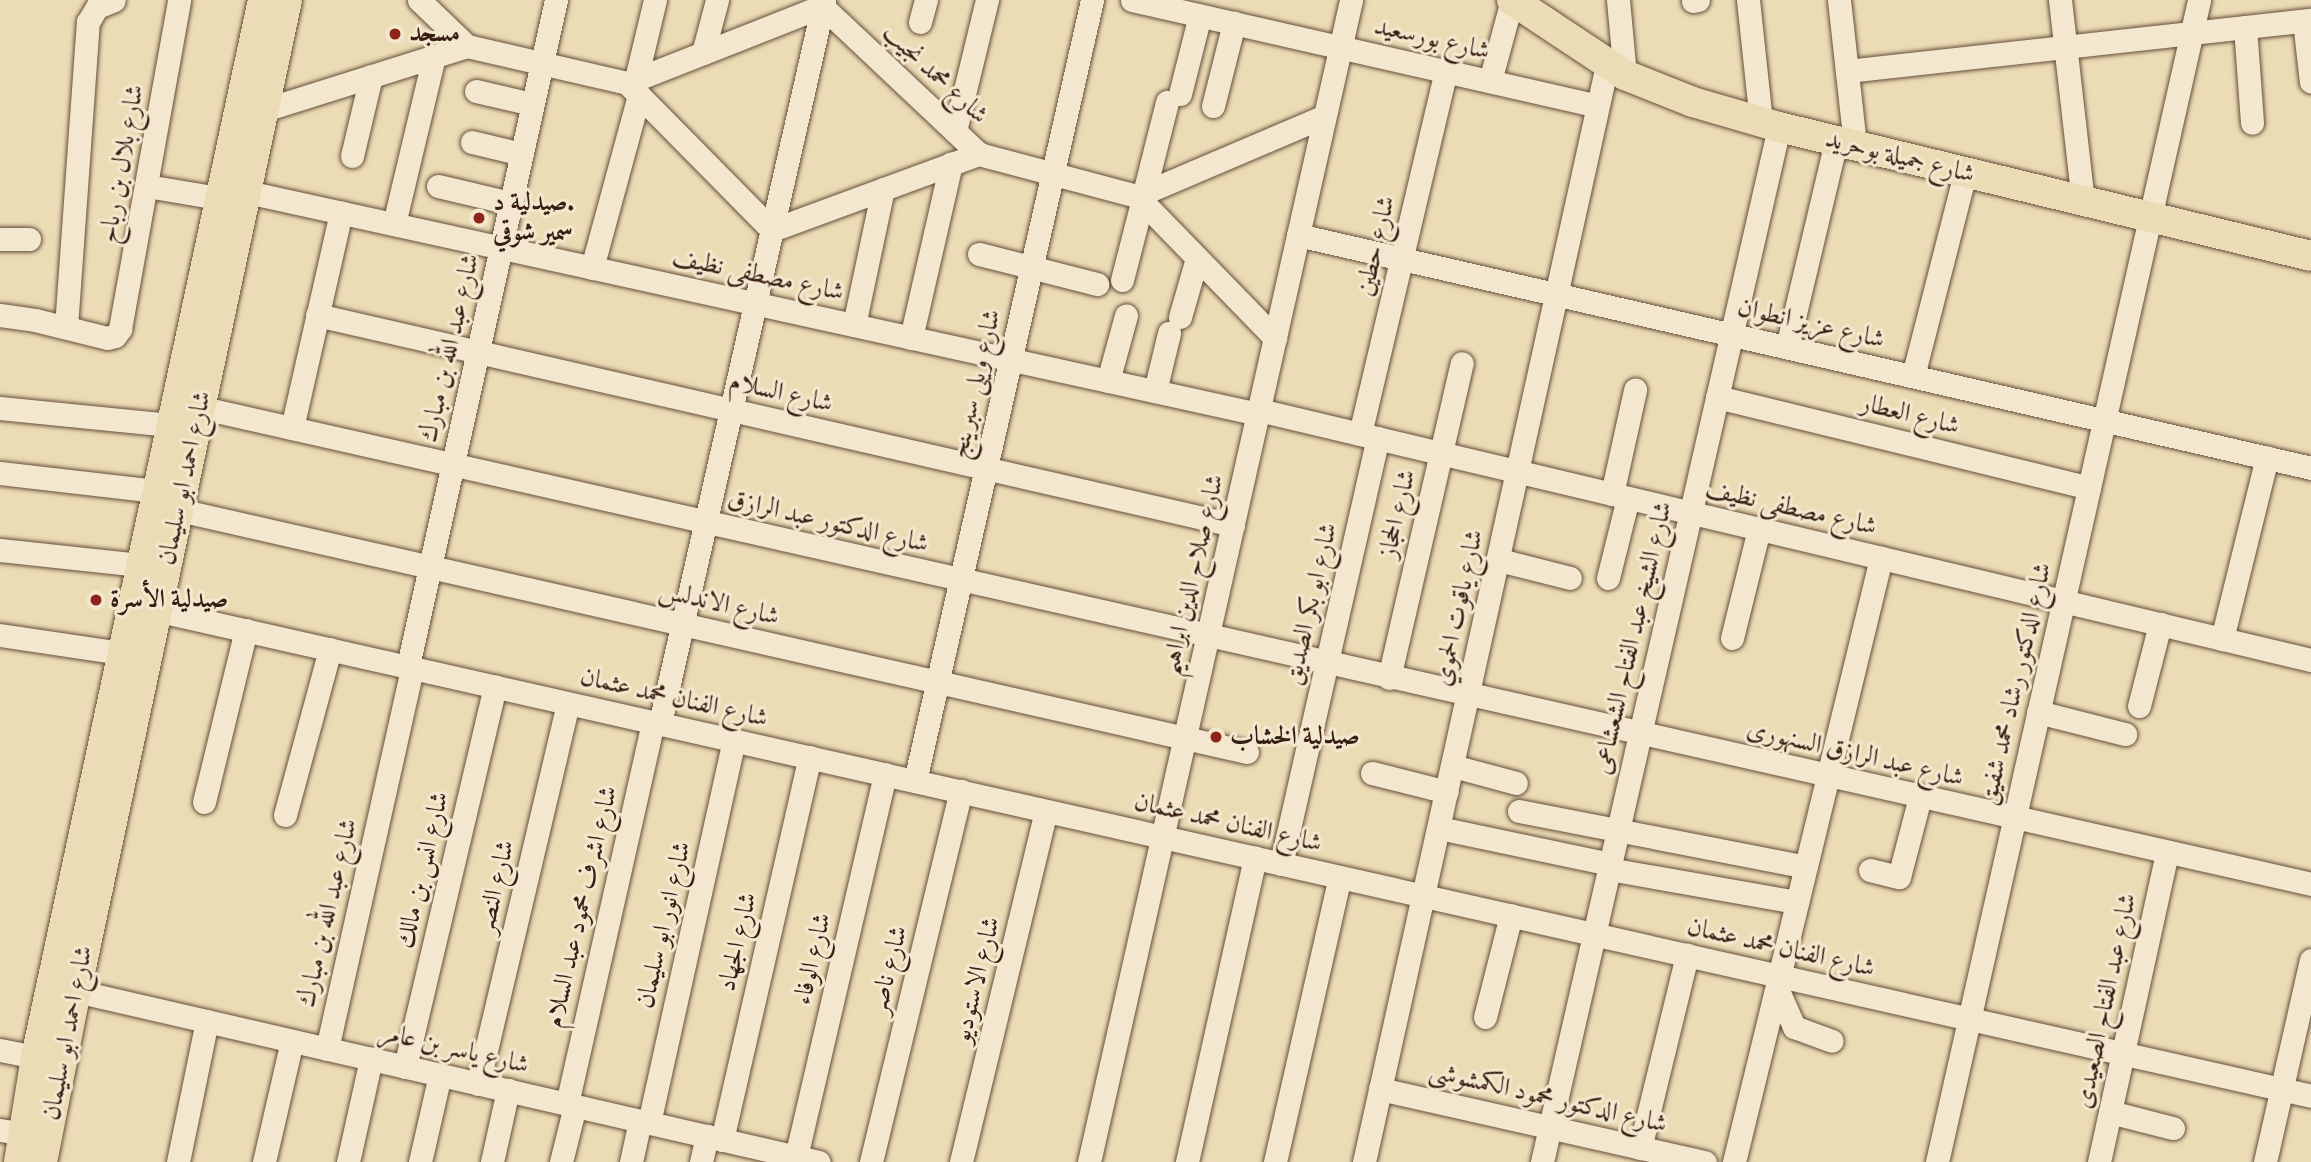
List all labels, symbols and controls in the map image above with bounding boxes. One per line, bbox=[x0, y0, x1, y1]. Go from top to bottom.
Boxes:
street label: شارع بورسعيد bbox=[1371, 11, 1493, 67]
street label: شارع محمد نجيب bbox=[876, 17, 994, 131]
place label: مسجد bbox=[409, 18, 460, 50]
marker: مسجد bbox=[387, 26, 403, 42]
street label: شارع بلال بن رباح bbox=[93, 82, 151, 246]
street label: شارع جميلة بوحريد bbox=[1822, 123, 1978, 191]
place label: صيدلية د. سمير شوقي bbox=[493, 187, 574, 248]
street label: شارع حطين bbox=[1349, 193, 1403, 299]
marker: صيدلية د. سمير شوقي bbox=[471, 210, 487, 226]
street label: شارع مصطفى نظيف bbox=[669, 242, 847, 308]
street label: شارع عبد الله بن مبارك bbox=[413, 251, 487, 445]
street label: شارع عزيز انطوان bbox=[1734, 292, 1888, 356]
street label: شارع ويلى سبرينج bbox=[944, 306, 1008, 462]
street label: شارع السلام bbox=[726, 366, 836, 420]
street label: شارع احمد ابو سليمان bbox=[151, 388, 219, 568]
street label: شارع العطار bbox=[1857, 388, 1963, 442]
street label: شارع الحجاز bbox=[1373, 467, 1423, 561]
street label: شارع صلاح الدين ابراهيم bbox=[1155, 471, 1231, 679]
street label: شارع مصطفى نظيف bbox=[1702, 473, 1880, 543]
street label: شارع الدكتور عبد الرازق bbox=[724, 484, 932, 560]
street label: شارع الشيخ عبد الفتاح الشعشاعى bbox=[1586, 499, 1680, 777]
street label: شارع ابو بكر الصديق bbox=[1277, 520, 1345, 688]
street label: شارع ياقوت الحموي bbox=[1427, 527, 1491, 689]
street label: شارع الدكتور رشاد محمد شفيق bbox=[1973, 560, 2059, 808]
street label: شارع الاندلس bbox=[656, 575, 782, 633]
place label: صيدلية الأسرة bbox=[110, 584, 228, 616]
marker: صيدلية الأسرة bbox=[88, 592, 104, 608]
street label: شارع الفنان محمد عثمان bbox=[577, 661, 771, 735]
street label: شارع عبد الرازق السنهورى bbox=[1744, 714, 1966, 794]
place label: صيدلية الخشاب bbox=[1230, 721, 1360, 753]
marker: صيدلية الخشاب bbox=[1208, 729, 1224, 745]
street label: شارع اشرف محمود عبد السلام bbox=[539, 783, 625, 1031]
street label: شارع الفنان محمد عثمان bbox=[1131, 786, 1325, 860]
street label: شارع انس بن مالك bbox=[390, 789, 456, 951]
street label: شارع عبد الله بن مبارك bbox=[291, 816, 365, 1010]
street label: شارع النصر bbox=[470, 837, 522, 937]
street label: شارع انور ابو سليمان bbox=[630, 838, 698, 1012]
street label: شارع الجهاد bbox=[711, 890, 765, 994]
street label: شارع عبد الفتاح الصعيدى bbox=[2068, 891, 2144, 1111]
street label: شارع الوفاء bbox=[787, 910, 839, 1008]
street label: شارع الفنان محمد عثمان bbox=[1684, 911, 1878, 985]
street label: شارع الاستوديو bbox=[946, 914, 1008, 1046]
street label: شارع ناصر bbox=[863, 923, 915, 1017]
street label: شارع احمد ابو سليمان bbox=[36, 943, 100, 1123]
street label: شارع ياسر بن عامر bbox=[376, 1017, 532, 1081]
street label: شارع الدكتور محمود الكمشوشى bbox=[1426, 1055, 1670, 1141]

